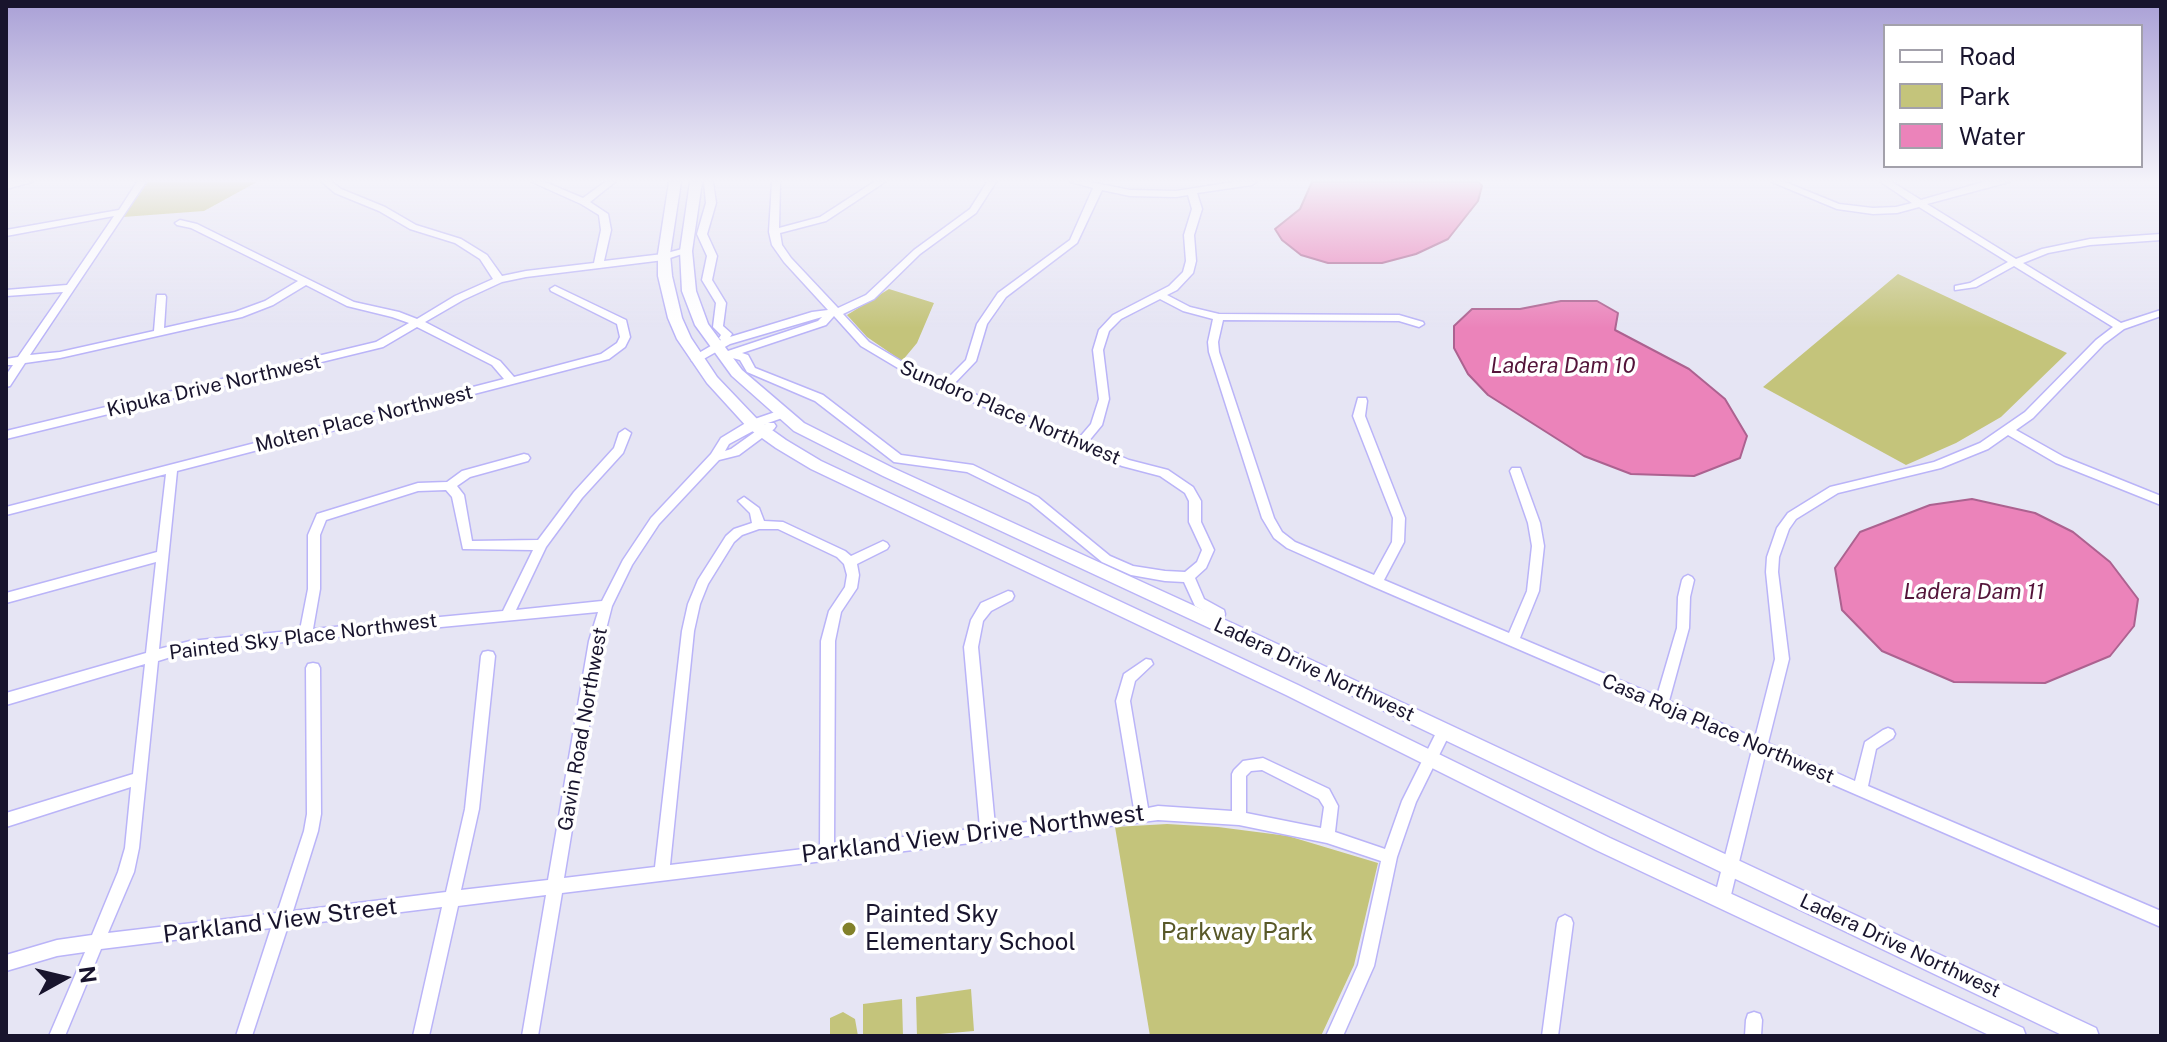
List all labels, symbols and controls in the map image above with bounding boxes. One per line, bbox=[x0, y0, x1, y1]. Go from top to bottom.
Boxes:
legend bbox=[1883, 24, 2143, 168]
text: Road bbox=[1959, 42, 2016, 70]
text: Park bbox=[1959, 82, 2010, 110]
text: Water bbox=[1959, 122, 2026, 150]
street label: Kipuka Drive Northwest bbox=[105, 350, 323, 422]
water label: Ladera Dam 10 bbox=[1491, 353, 1635, 379]
street label: Sundoro Place Northwest bbox=[896, 356, 1124, 470]
street label: Molten Place Northwest bbox=[253, 380, 475, 458]
water label: Ladera Dam 11 bbox=[1904, 579, 2044, 605]
street label: Painted Sky Place Northwest bbox=[168, 609, 438, 665]
street label: Ladera Drive Northwest bbox=[1210, 613, 1418, 727]
street label: Gavin Road Northwest bbox=[553, 625, 613, 833]
street label: Casa Roja Place Northwest bbox=[1598, 669, 1838, 789]
street label: Parkland View Drive Northwest bbox=[800, 799, 1146, 869]
street label: Ladera Drive Northwest bbox=[1796, 889, 2004, 1003]
street label: Parkland View Street bbox=[161, 892, 399, 950]
place label: Painted Sky Elementary School bbox=[865, 901, 1076, 957]
park label: Parkway Park bbox=[1161, 919, 1313, 947]
marker: Painted Sky Elementary School bbox=[840, 920, 858, 938]
north arrow bbox=[24, 938, 104, 1018]
text: N bbox=[74, 964, 102, 985]

